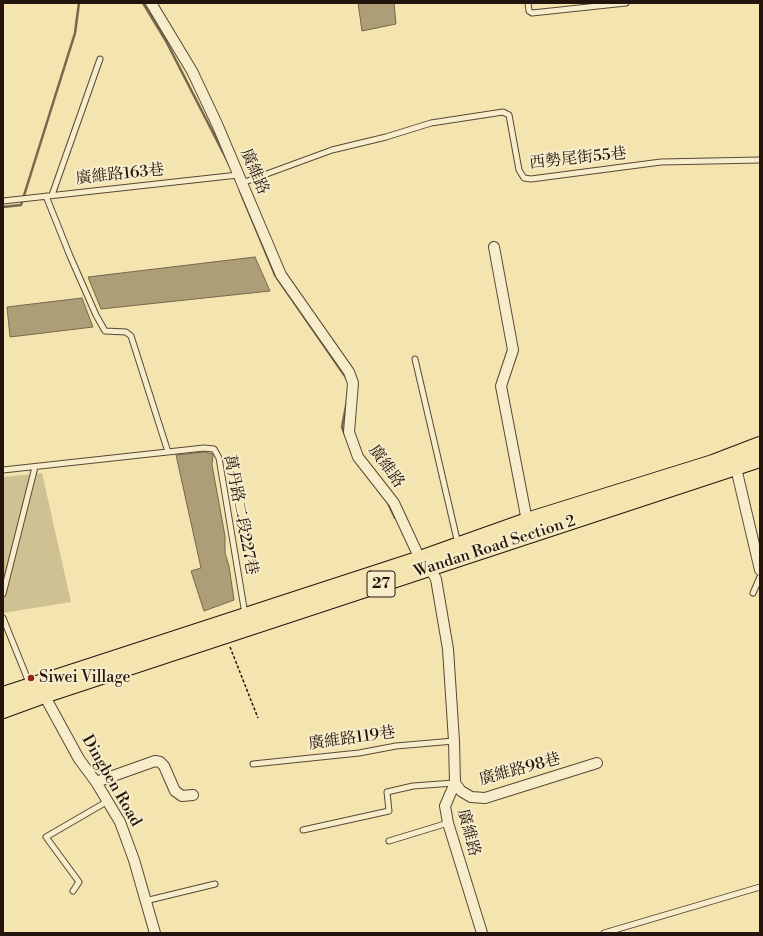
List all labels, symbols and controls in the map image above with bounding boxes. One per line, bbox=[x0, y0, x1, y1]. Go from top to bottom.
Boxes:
street label: 西勢尾街55巷 bbox=[528, 144, 628, 174]
street label: 廣維路 bbox=[236, 146, 272, 198]
street label: 廣維路163巷 bbox=[75, 161, 165, 189]
street label: 廣維路 bbox=[364, 442, 408, 492]
street label: 萬丹路二段227巷 bbox=[219, 453, 261, 577]
street label: Wandan Road Section 2 bbox=[412, 512, 578, 582]
road number: 27 bbox=[367, 571, 395, 597]
place label: Siwei Village bbox=[39, 668, 131, 688]
marker: Siwei Village bbox=[26, 673, 36, 683]
street label: 廣維路119巷 bbox=[307, 723, 397, 755]
street label: Dingben Road bbox=[77, 732, 145, 830]
street label: 廣維路98巷 bbox=[477, 750, 563, 790]
street label: 廣維路 bbox=[453, 807, 483, 859]

